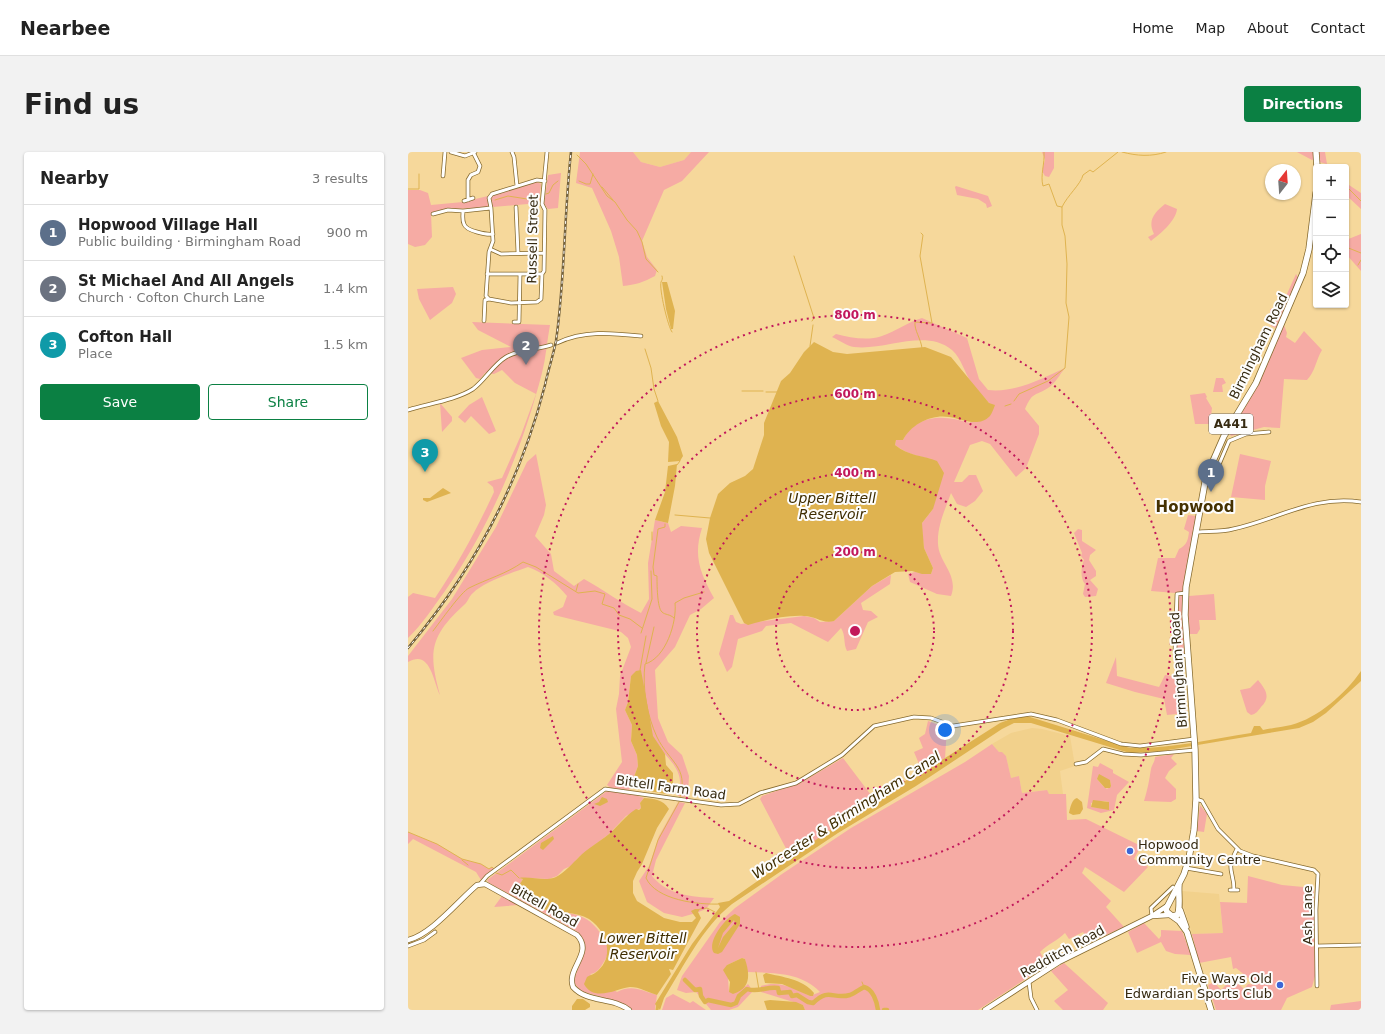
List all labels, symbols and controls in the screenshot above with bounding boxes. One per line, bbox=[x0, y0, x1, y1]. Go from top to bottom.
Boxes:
text: Nearbee bbox=[20, 17, 110, 39]
text: Home bbox=[1132, 20, 1174, 36]
text: Map bbox=[1196, 20, 1225, 36]
text: About bbox=[1247, 20, 1289, 36]
text: Contact bbox=[1311, 20, 1365, 36]
button: Directions bbox=[1244, 86, 1361, 122]
text: Find us bbox=[24, 88, 139, 121]
north arrow bbox=[1265, 164, 1301, 200]
map controls bbox=[1313, 164, 1349, 308]
button: + bbox=[1313, 164, 1349, 200]
text: Nearby bbox=[40, 168, 109, 188]
text: 3 results bbox=[312, 171, 368, 186]
street label: Russell Street bbox=[524, 194, 541, 284]
button: − bbox=[1313, 200, 1349, 236]
text: Hopwood Village Hall bbox=[78, 216, 258, 234]
text: 1 bbox=[48, 225, 58, 240]
text: 900 m bbox=[326, 225, 368, 240]
text: Public building · Birmingham Road bbox=[78, 234, 301, 249]
button: locate bbox=[1313, 236, 1349, 272]
text: St Michael And All Angels bbox=[78, 272, 294, 290]
button: layers bbox=[1313, 272, 1349, 308]
text: 2 bbox=[48, 281, 58, 296]
text: 1.4 km bbox=[323, 281, 368, 296]
text: Church · Cofton Church Lane bbox=[78, 290, 265, 305]
street label: Birmingham Road bbox=[1226, 291, 1291, 402]
text: 800 m bbox=[834, 308, 876, 322]
text: Cofton Hall bbox=[78, 328, 172, 346]
pin: 2 bbox=[513, 332, 539, 365]
text: 3 bbox=[48, 337, 58, 352]
text: 1.5 km bbox=[323, 337, 368, 352]
text: Place bbox=[78, 346, 113, 361]
button: Save bbox=[40, 384, 200, 420]
button: Share bbox=[208, 384, 368, 420]
text: 600 m bbox=[834, 387, 876, 401]
road number: A441 bbox=[1209, 414, 1253, 434]
pin: 3 bbox=[412, 439, 438, 472]
pin: 1 bbox=[1198, 459, 1224, 492]
text: 400 m bbox=[834, 466, 876, 480]
water label: Upper Bittell Reservoir bbox=[788, 490, 876, 522]
district label: Hopwood bbox=[1156, 498, 1234, 516]
text: 200 m bbox=[834, 545, 876, 559]
street label: Birmingham Road bbox=[1167, 612, 1190, 728]
centre of rings bbox=[848, 624, 862, 638]
your location bbox=[935, 720, 955, 740]
water label: Worcester & Birmingham Canal bbox=[749, 748, 943, 882]
street label: Bittell Farm Road bbox=[615, 772, 727, 803]
place label: Hopwood Community Centre bbox=[1138, 837, 1261, 867]
marker: Hopwood Community Centre bbox=[1125, 846, 1135, 856]
street label: Bittell Road bbox=[508, 881, 581, 930]
street label: Ash Lane bbox=[1300, 885, 1315, 945]
street label: Redditch Road bbox=[1018, 922, 1107, 981]
water label: Lower Bittell Reservoir bbox=[599, 930, 687, 962]
place label: Five Ways Old Edwardian Sports Club bbox=[1125, 971, 1272, 1001]
marker: Five Ways Old Edwardian Sports Club bbox=[1275, 980, 1285, 990]

